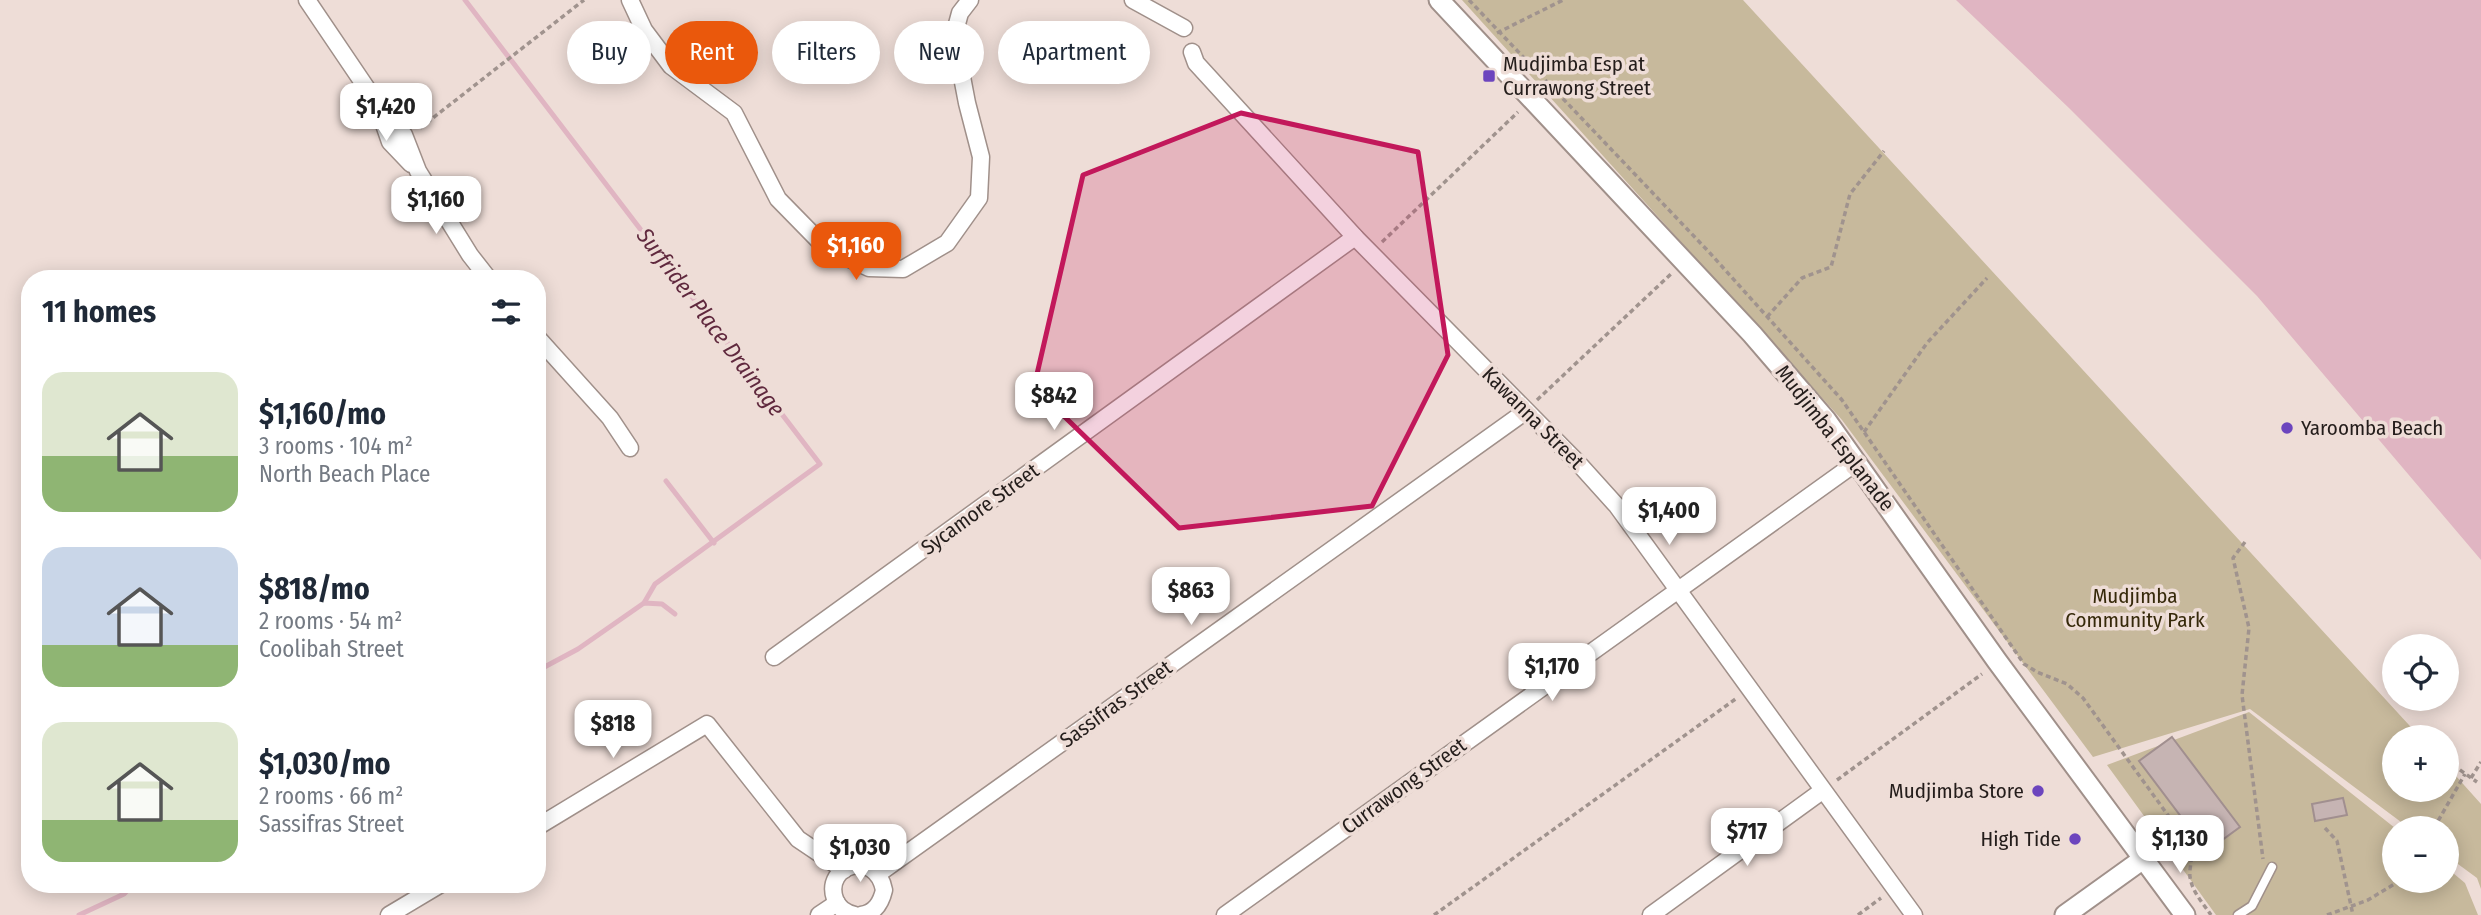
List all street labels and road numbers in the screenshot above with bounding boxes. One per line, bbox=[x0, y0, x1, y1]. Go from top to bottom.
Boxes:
street label: Mudjimba Esplanade bbox=[1770, 360, 1900, 516]
street label: Kawanna Street bbox=[1476, 361, 1590, 475]
street label: Sycamore Street bbox=[916, 457, 1044, 561]
street label: Sassifras Street bbox=[1055, 655, 1177, 753]
street label: Currawong Street bbox=[1337, 732, 1472, 840]

